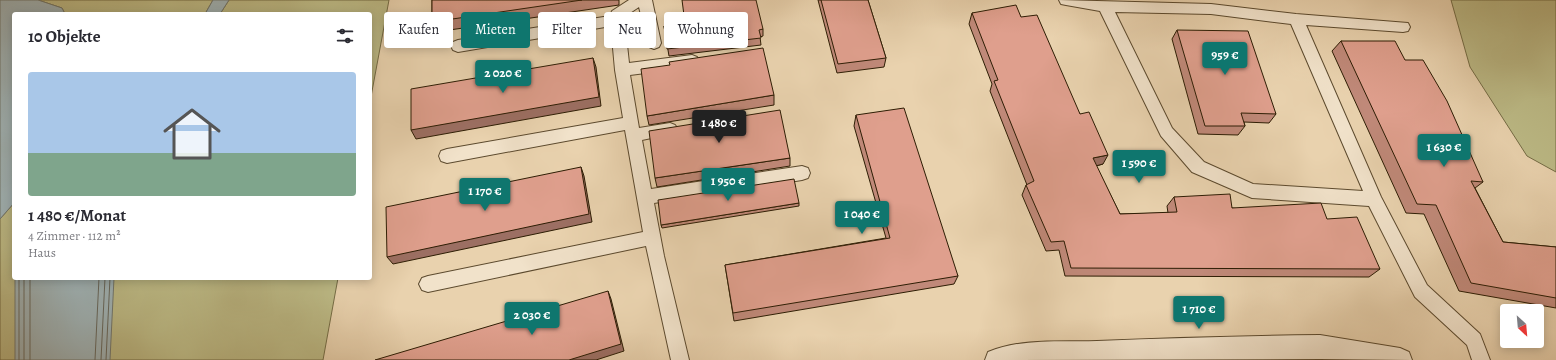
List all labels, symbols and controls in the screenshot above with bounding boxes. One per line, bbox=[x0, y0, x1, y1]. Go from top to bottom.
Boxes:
chip: Kaufen bbox=[384, 12, 453, 48]
chip: Mieten bbox=[461, 12, 530, 48]
chip: Filter bbox=[538, 12, 596, 48]
chip: Neu bbox=[604, 12, 656, 48]
chip: Wohnung bbox=[664, 12, 748, 48]
text: 10 Objekte bbox=[28, 25, 101, 48]
icon: filters bbox=[334, 25, 356, 47]
pin: 959 € bbox=[1197, 42, 1253, 76]
text: 959 € bbox=[1211, 46, 1239, 63]
pin: 2 020 € bbox=[466, 60, 540, 94]
text: 2 020 € bbox=[484, 64, 522, 81]
icon: home bbox=[156, 98, 228, 170]
pin: 1 480 € bbox=[682, 110, 756, 144]
text: 1 480 € bbox=[701, 114, 737, 131]
pin: 1 630 € bbox=[1407, 134, 1481, 168]
text: 1 630 € bbox=[1427, 138, 1461, 155]
pin: 1 590 € bbox=[1102, 150, 1176, 184]
text: 1 590 € bbox=[1122, 154, 1156, 171]
pin: 1 950 € bbox=[691, 168, 765, 202]
text: 1 950 € bbox=[711, 172, 745, 189]
pin: 1 170 € bbox=[448, 178, 522, 212]
text: 1 170 € bbox=[468, 182, 502, 199]
pin: 1 040 € bbox=[825, 201, 899, 235]
text: 1 480 €/Monat bbox=[28, 204, 126, 227]
text: 1 040 € bbox=[844, 205, 880, 222]
text: 4 Zimmer · 112 m² bbox=[28, 227, 120, 244]
text: Haus bbox=[28, 244, 56, 261]
pin: 1 710 € bbox=[1162, 296, 1236, 330]
text: 1 710 € bbox=[1182, 300, 1216, 317]
pin: 2 030 € bbox=[495, 302, 569, 336]
north arrow bbox=[1500, 304, 1544, 348]
map controls bbox=[1500, 304, 1544, 348]
text: 2 030 € bbox=[514, 306, 550, 323]

